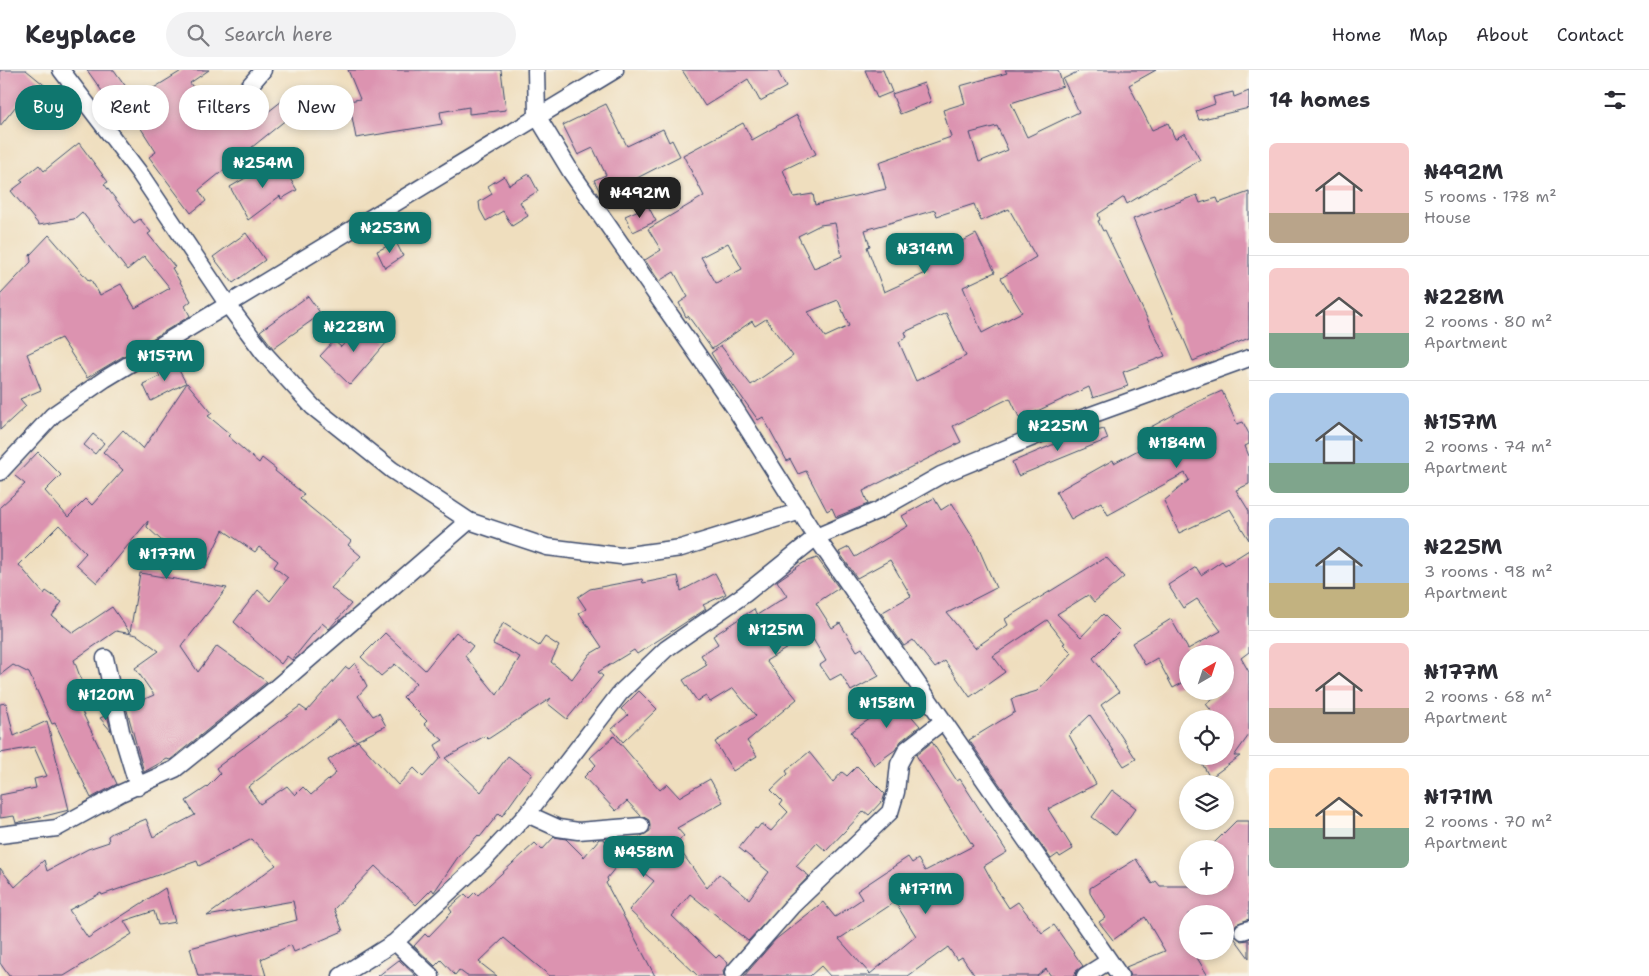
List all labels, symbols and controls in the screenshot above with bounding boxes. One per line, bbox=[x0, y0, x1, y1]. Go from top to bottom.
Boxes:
search box bbox=[166, 12, 516, 57]
text: Keyplace bbox=[25, 19, 136, 51]
icon: search bbox=[184, 21, 212, 49]
text: Search here bbox=[224, 22, 333, 47]
text: Home bbox=[1332, 23, 1381, 47]
text: Map bbox=[1409, 23, 1448, 47]
text: About bbox=[1476, 23, 1529, 47]
text: Contact bbox=[1557, 23, 1624, 47]
chip: Buy bbox=[15, 85, 82, 130]
chip: Rent bbox=[92, 85, 169, 130]
chip: Filters bbox=[179, 85, 269, 130]
chip: New bbox=[279, 85, 354, 130]
text: 14 homes bbox=[1269, 86, 1370, 114]
icon: filters bbox=[1601, 86, 1629, 114]
pin: ₦254M bbox=[228, 146, 298, 189]
text: ₦254M bbox=[233, 152, 293, 173]
text: ₦492M bbox=[1424, 158, 1503, 186]
icon: home bbox=[1309, 163, 1369, 223]
pin: ₦492M bbox=[605, 176, 675, 219]
text: ₦492M bbox=[610, 182, 670, 203]
text: 5 rooms · 178 m² bbox=[1424, 186, 1557, 207]
text: House bbox=[1424, 207, 1471, 228]
pin: ₦253M bbox=[355, 212, 425, 254]
text: ₦253M bbox=[360, 217, 420, 238]
pin: ₦314M bbox=[890, 232, 960, 275]
text: ₦314M bbox=[897, 238, 953, 259]
text: ₦228M bbox=[1424, 283, 1504, 311]
icon: home bbox=[1309, 288, 1369, 348]
pin: ₦228M bbox=[319, 310, 389, 353]
text: 2 rooms · 80 m² bbox=[1424, 311, 1552, 332]
text: ₦228M bbox=[324, 316, 384, 337]
text: Apartment bbox=[1424, 332, 1507, 353]
pin: ₦157M bbox=[130, 340, 200, 382]
text: ₦157M bbox=[137, 345, 193, 366]
text: ₦157M bbox=[1424, 408, 1497, 436]
pin: ₦225M bbox=[1023, 410, 1093, 452]
icon: home bbox=[1309, 413, 1369, 473]
text: ₦225M bbox=[1028, 415, 1088, 436]
pin: ₦184M bbox=[1142, 426, 1212, 469]
text: ₦184M bbox=[1148, 432, 1206, 453]
text: 2 rooms · 74 m² bbox=[1424, 436, 1552, 457]
text: Apartment bbox=[1424, 457, 1507, 478]
text: ₦225M bbox=[1424, 533, 1502, 561]
pin: ₦177M bbox=[132, 538, 202, 580]
icon: home bbox=[1309, 538, 1369, 598]
text: ₦177M bbox=[139, 543, 195, 564]
text: 3 rooms · 98 m² bbox=[1424, 561, 1553, 582]
text: Apartment bbox=[1424, 582, 1507, 603]
pin: ₦125M bbox=[741, 614, 811, 656]
text: ₦125M bbox=[748, 619, 804, 640]
north arrow bbox=[1179, 645, 1234, 700]
map controls bbox=[1179, 645, 1234, 960]
text: ₦177M bbox=[1424, 658, 1498, 686]
icon: home bbox=[1309, 663, 1369, 723]
pin: ₦120M bbox=[71, 678, 141, 721]
text: ₦120M bbox=[78, 684, 134, 705]
pin: ₦158M bbox=[852, 686, 922, 729]
text: 2 rooms · 68 m² bbox=[1424, 686, 1552, 707]
text: ₦158M bbox=[859, 692, 915, 713]
text: Apartment bbox=[1424, 707, 1507, 728]
button: locate bbox=[1179, 710, 1234, 765]
button: layers bbox=[1179, 775, 1234, 830]
text: ₦171M bbox=[1424, 783, 1493, 811]
icon: home bbox=[1309, 788, 1369, 848]
text: 2 rooms · 70 m² bbox=[1424, 811, 1552, 832]
text: Apartment bbox=[1424, 832, 1507, 853]
pin: ₦458M bbox=[609, 836, 679, 878]
button: + bbox=[1179, 840, 1234, 895]
text: ₦458M bbox=[614, 841, 674, 862]
pin: ₦171M bbox=[891, 872, 961, 915]
text: ₦171M bbox=[900, 878, 952, 899]
button: − bbox=[1179, 905, 1234, 960]

